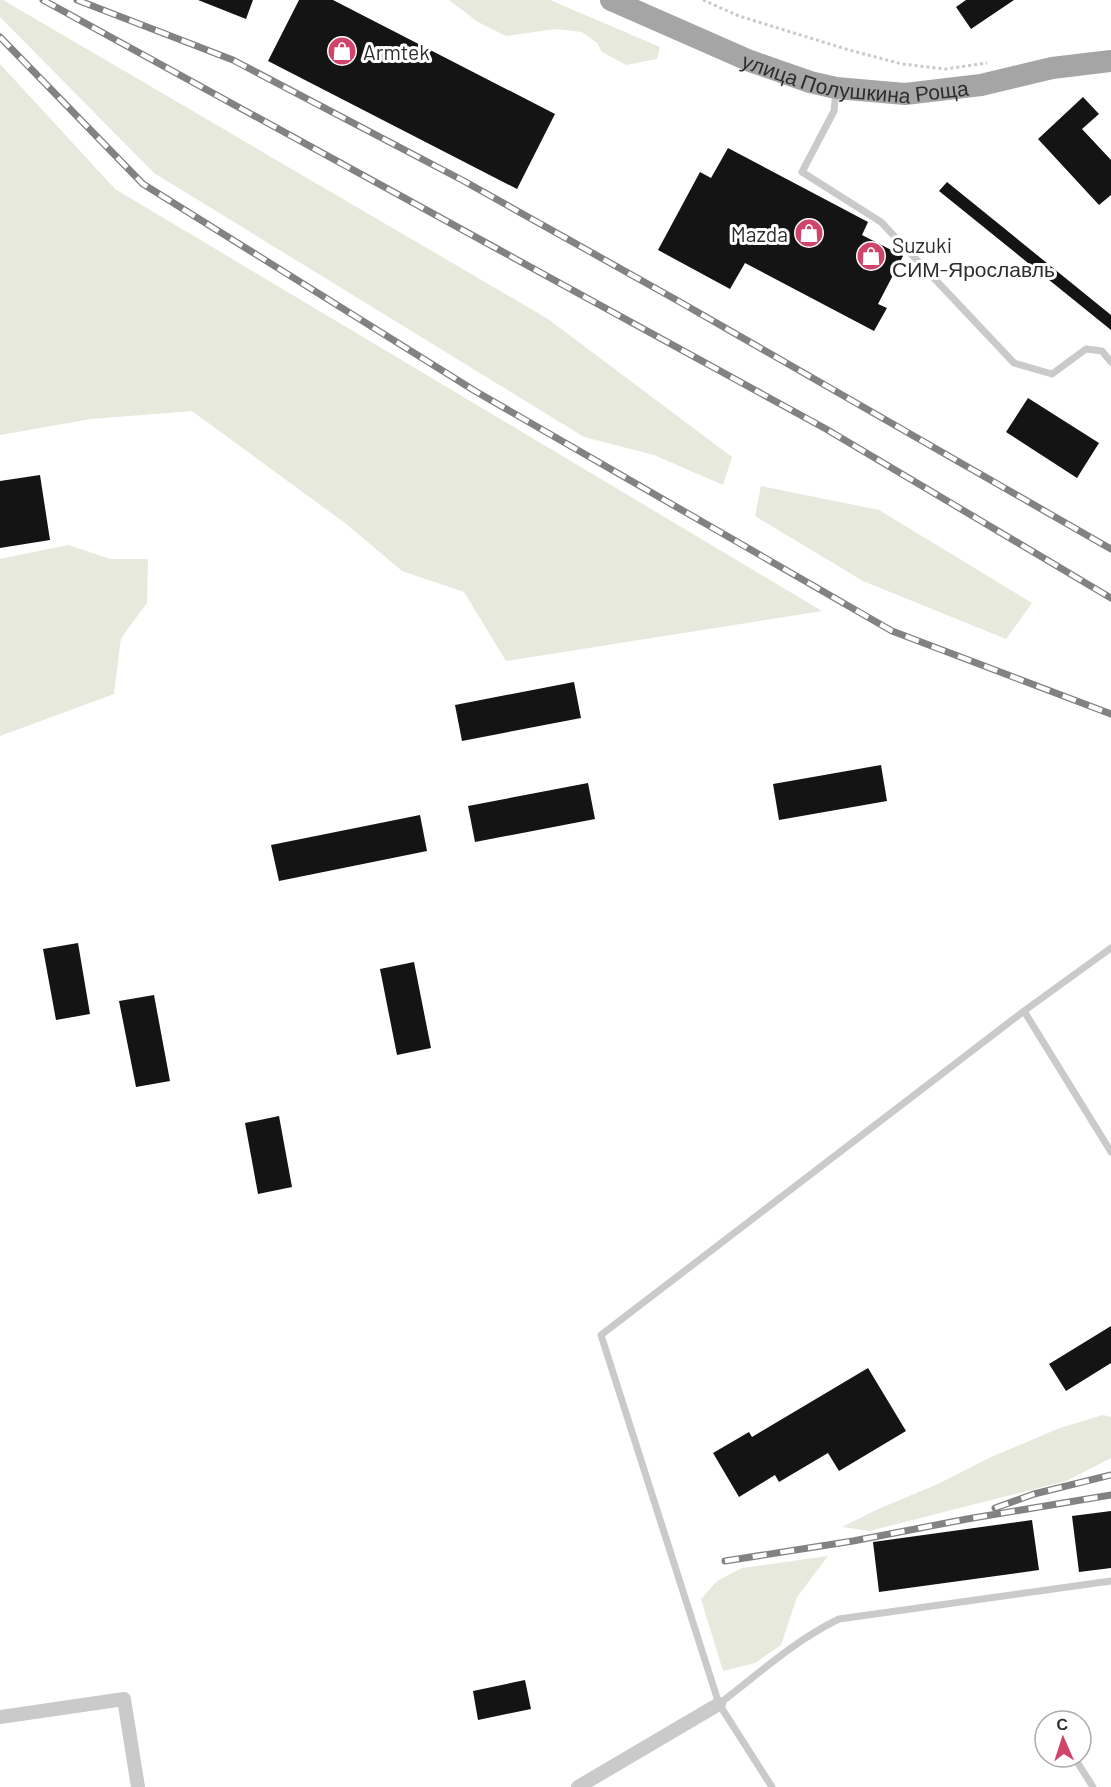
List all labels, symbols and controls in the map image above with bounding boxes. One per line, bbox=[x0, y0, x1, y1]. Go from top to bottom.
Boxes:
shop icon: Armtek bbox=[326, 35, 358, 67]
place label: Armtek bbox=[363, 39, 430, 64]
street label: улица Полушкина Роща bbox=[739, 47, 970, 107]
shop icon: Mazda bbox=[793, 217, 825, 249]
place label: Mazda bbox=[731, 221, 788, 246]
place label: Suzuki СИМ-Ярославль bbox=[892, 232, 1055, 281]
shop icon: Suzuki СИМ-Ярославль bbox=[855, 240, 887, 272]
north arrow bbox=[1033, 1709, 1093, 1769]
text: С bbox=[1056, 1714, 1069, 1733]

